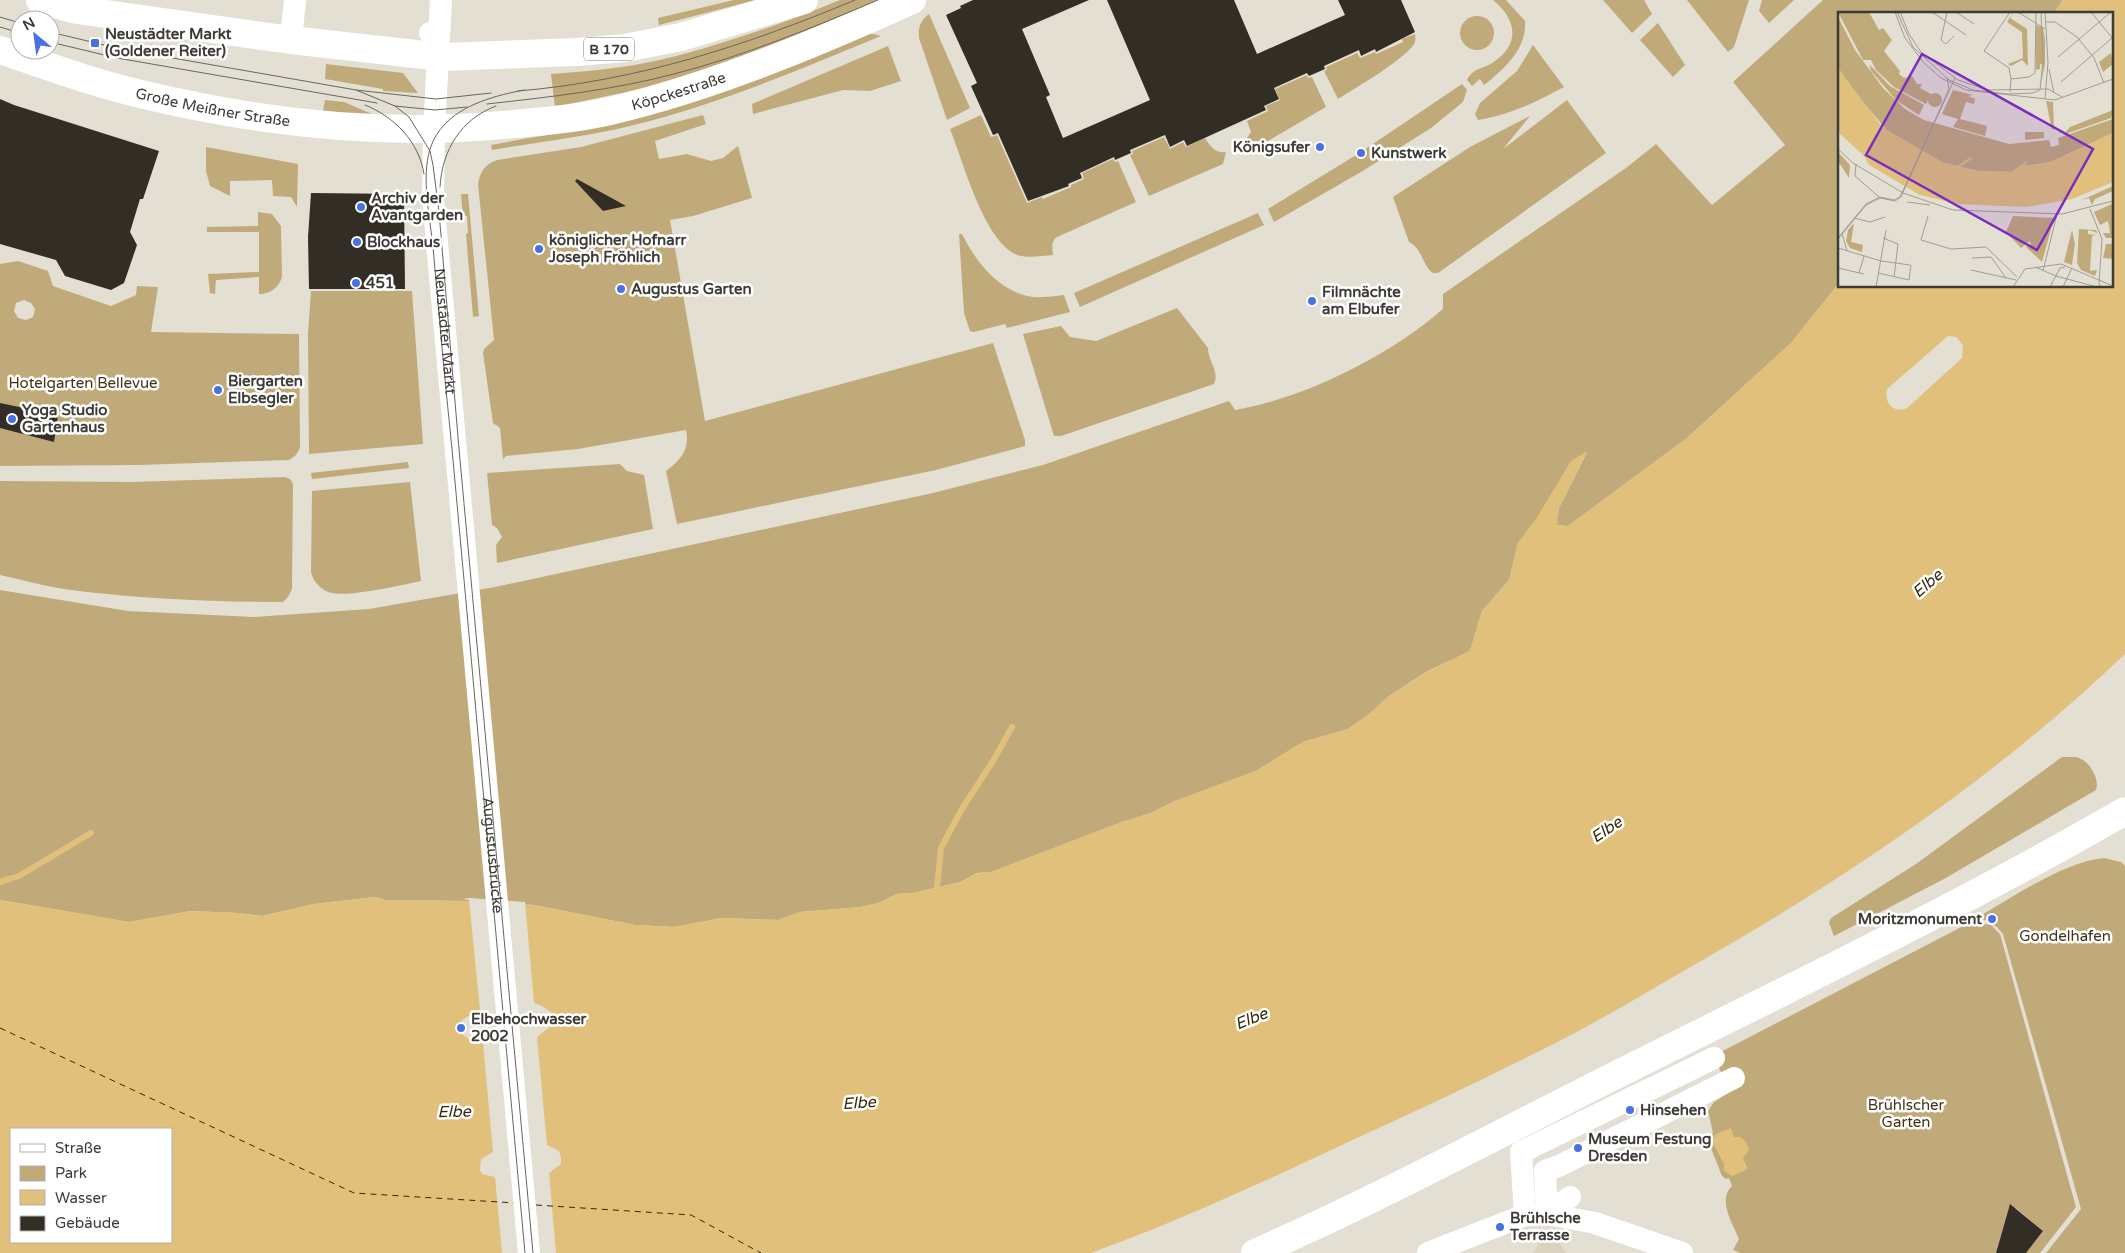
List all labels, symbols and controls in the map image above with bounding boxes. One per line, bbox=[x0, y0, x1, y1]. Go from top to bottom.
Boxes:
north arrow bbox=[10, 10, 60, 60]
inset map bbox=[1838, 12, 2112, 288]
text: N bbox=[20, 14, 38, 34]
place label: Neustädter Markt (Goldener Reiter) bbox=[105, 25, 232, 60]
marker: Neustädter Markt (Goldener Reiter) bbox=[89, 37, 101, 49]
road number: B 170 bbox=[584, 38, 634, 61]
street label: Köpckestraße bbox=[629, 68, 728, 114]
street label: Große Meißner Straße bbox=[134, 84, 291, 130]
place label: Königsufer bbox=[1233, 138, 1310, 157]
marker: Königsufer bbox=[1314, 141, 1326, 153]
place label: Kunstwerk bbox=[1371, 144, 1446, 162]
marker: Kunstwerk bbox=[1355, 147, 1367, 159]
place label: Archiv der Avantgarden bbox=[371, 189, 463, 225]
marker: Archiv der Avantgarden bbox=[355, 201, 367, 213]
place label: königlicher Hofnarr Joseph Fröhlich bbox=[548, 231, 686, 267]
place label: Blockhaus bbox=[367, 233, 440, 251]
marker: Blockhaus bbox=[351, 236, 363, 248]
marker: königlicher Hofnarr Joseph Fröhlich bbox=[533, 243, 545, 255]
street label: Neustädter Markt bbox=[430, 267, 460, 395]
place label: 451 bbox=[366, 274, 394, 292]
marker: 451 bbox=[350, 277, 362, 289]
place label: Augustus Garten bbox=[631, 280, 752, 299]
marker: Augustus Garten bbox=[615, 283, 627, 295]
place label: Filmnächte am Elbufer bbox=[1322, 283, 1401, 318]
marker: Filmnächte am Elbufer bbox=[1306, 295, 1318, 307]
place label: Biergarten Elbsegler bbox=[228, 372, 303, 408]
park label: Hotelgarten Bellevue bbox=[8, 374, 158, 392]
marker: Biergarten Elbsegler bbox=[212, 384, 224, 396]
place label: Yoga Studio Gartenhaus bbox=[22, 401, 107, 436]
marker: Yoga Studio Gartenhaus bbox=[6, 413, 18, 425]
water label: Elbe bbox=[1909, 565, 1948, 602]
street label: Augustusbrücke bbox=[479, 796, 507, 914]
water label: Elbe bbox=[1587, 812, 1627, 847]
place label: Moritzmonument bbox=[1858, 910, 1982, 928]
marker: Moritzmonument bbox=[1986, 913, 1998, 925]
park label: Gondelhafen bbox=[2019, 927, 2111, 945]
water label: Elbe bbox=[1232, 1003, 1271, 1034]
place label: Elbehochwasser 2002 bbox=[471, 1010, 587, 1045]
marker: Elbehochwasser 2002 bbox=[455, 1022, 467, 1034]
water label: Elbe bbox=[842, 1092, 877, 1114]
park label: Brühlscher Garten bbox=[1868, 1096, 1945, 1131]
place label: Hinsehen bbox=[1640, 1101, 1707, 1119]
water label: Elbe bbox=[437, 1102, 472, 1122]
marker: Hinsehen bbox=[1624, 1104, 1636, 1116]
legend bbox=[10, 1128, 172, 1243]
place label: Museum Festung Dresden bbox=[1588, 1130, 1712, 1165]
text: Straße bbox=[55, 1139, 101, 1157]
marker: Museum Festung Dresden bbox=[1572, 1142, 1584, 1154]
text: Park bbox=[55, 1164, 87, 1182]
text: Wasser bbox=[55, 1189, 107, 1207]
place label: Brühlsche Terrasse bbox=[1509, 1209, 1581, 1244]
text: Gebäude bbox=[55, 1214, 120, 1232]
marker: Brühlsche Terrasse bbox=[1494, 1221, 1506, 1233]

